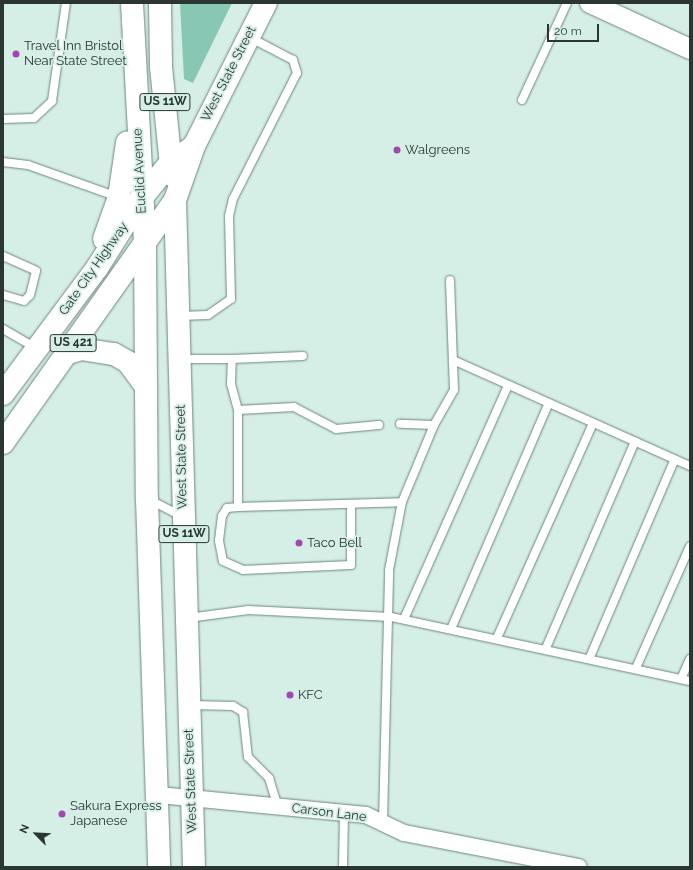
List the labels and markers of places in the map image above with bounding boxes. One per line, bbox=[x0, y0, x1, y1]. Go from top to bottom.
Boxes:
place label: Travel Inn Bristol Near State Street bbox=[24, 39, 127, 70]
marker: Travel Inn Bristol Near State Street bbox=[11, 49, 21, 59]
place label: Walgreens bbox=[405, 142, 470, 158]
marker: Walgreens bbox=[392, 145, 402, 155]
place label: Taco Bell bbox=[307, 535, 362, 551]
marker: Taco Bell bbox=[294, 538, 304, 548]
place label: KFC bbox=[298, 687, 323, 703]
marker: KFC bbox=[285, 690, 295, 700]
place label: Sakura Express Japanese bbox=[70, 799, 162, 830]
marker: Sakura Express Japanese bbox=[57, 809, 67, 819]

